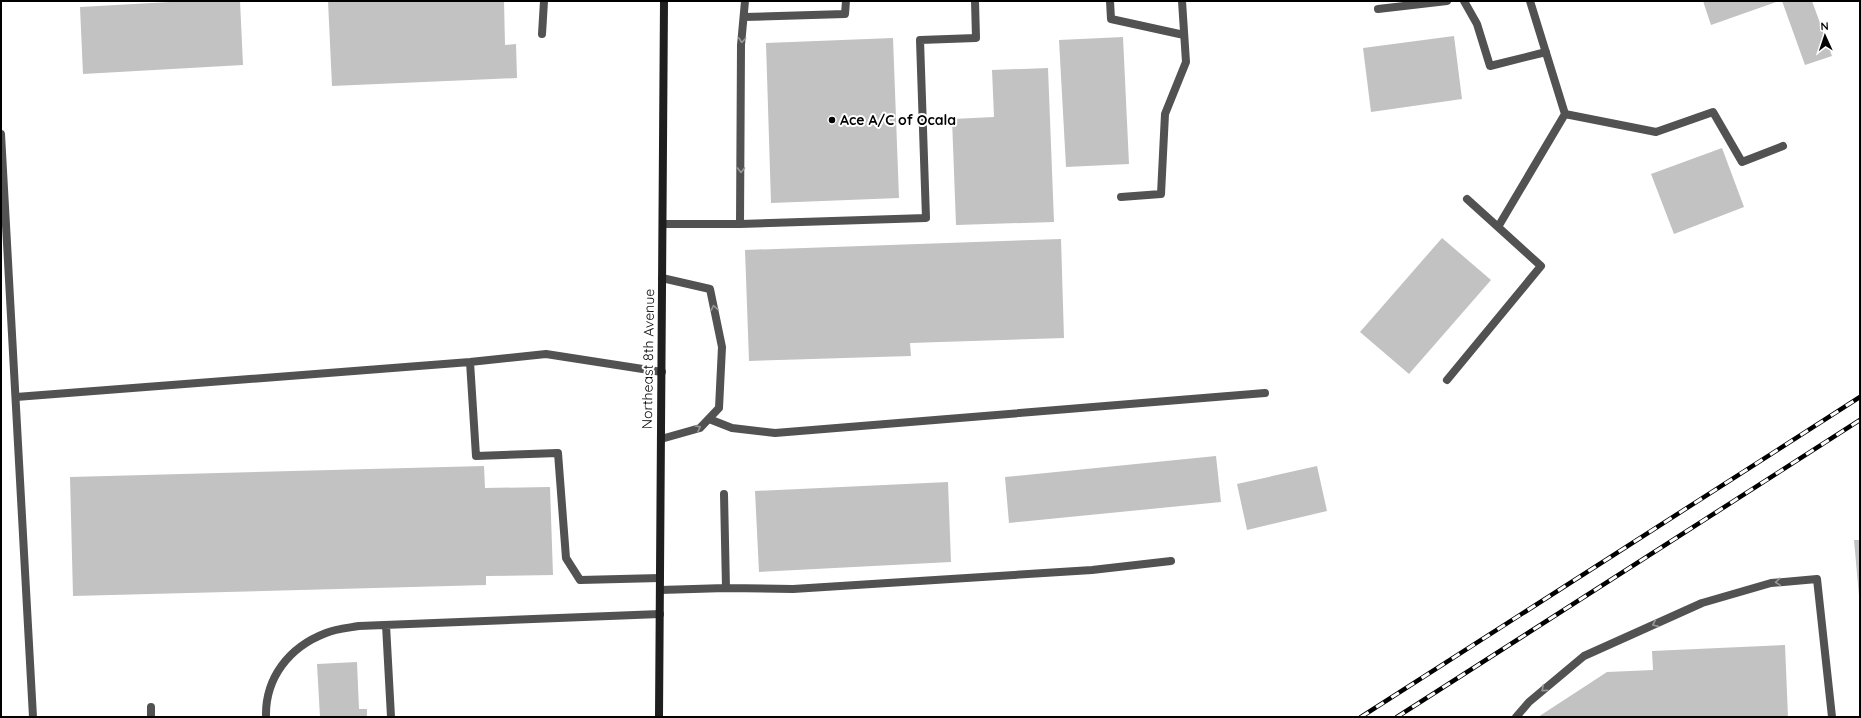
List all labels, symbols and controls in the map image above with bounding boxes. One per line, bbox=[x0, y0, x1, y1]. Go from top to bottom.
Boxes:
north arrow bbox=[1805, 16, 1845, 56]
text: N bbox=[1820, 19, 1829, 33]
one-way arrow bbox=[737, 37, 746, 43]
place label: Ace A/C of Ocala bbox=[840, 111, 956, 129]
marker: Ace A/C of Ocala bbox=[827, 115, 837, 125]
one-way arrow bbox=[737, 167, 745, 173]
street label: Northeast 8th Avenue bbox=[638, 289, 658, 429]
one-way arrow bbox=[711, 305, 719, 312]
one-way arrow bbox=[694, 425, 701, 433]
one-way arrow bbox=[1775, 578, 1781, 587]
one-way arrow bbox=[1652, 619, 1660, 627]
one-way arrow bbox=[1542, 685, 1549, 692]

